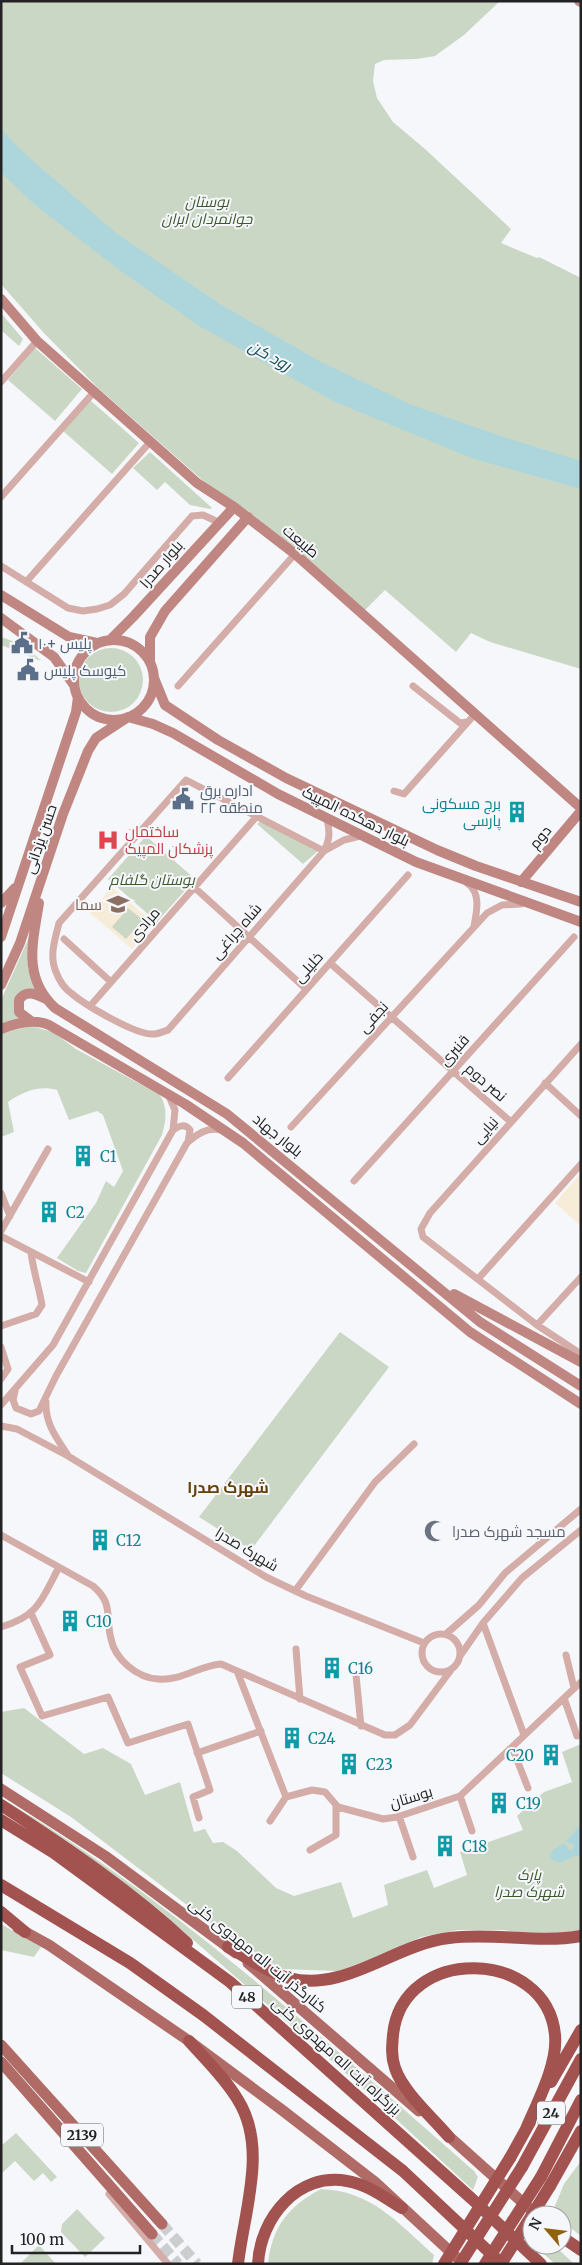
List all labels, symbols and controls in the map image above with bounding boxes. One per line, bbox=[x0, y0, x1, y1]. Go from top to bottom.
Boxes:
park label: بوستان جوانمردان ایران bbox=[162, 192, 253, 228]
water label: رود کن bbox=[245, 335, 296, 376]
street label: طبیعت bbox=[279, 520, 323, 562]
street label: بلوار صدرا bbox=[135, 536, 187, 592]
public building icon: پلیس +۱۰ bbox=[9, 630, 35, 656]
place label: پلیس +۱۰ bbox=[38, 634, 92, 654]
public building icon: کیوسک پلیس bbox=[15, 657, 41, 683]
place label: کیوسک پلیس bbox=[44, 661, 126, 681]
place label: اداره برق منطقه ۲۲ bbox=[200, 781, 263, 817]
street label: بلوار دهکده المپیک bbox=[299, 782, 413, 851]
public building icon: اداره برق منطقه ۲۲ bbox=[170, 786, 196, 812]
place label: برج مسکونی پارسی bbox=[422, 794, 501, 831]
building icon: برج مسکونی پارسی bbox=[504, 799, 530, 825]
street label: حسن یزدانی bbox=[19, 802, 62, 876]
street label: دوم bbox=[525, 821, 556, 853]
place label: ساختمان پزشکان المپیک bbox=[125, 822, 213, 859]
hospital icon: ساختمان پزشکان المپیک bbox=[95, 827, 121, 853]
park label: بوستان گلفام bbox=[108, 870, 196, 890]
school or university icon: سما bbox=[105, 891, 131, 917]
place label: سما bbox=[75, 895, 102, 914]
street label: شاه چراغی bbox=[206, 899, 266, 964]
street label: مرادی bbox=[124, 903, 165, 946]
street label: خلیلی bbox=[289, 948, 328, 987]
street label: نجفی bbox=[354, 997, 393, 1037]
street label: قنبری bbox=[435, 1030, 474, 1070]
street label: نصر دوم bbox=[461, 1059, 511, 1106]
street label: بلوار جهاد bbox=[249, 1109, 307, 1162]
street label: نیایی bbox=[468, 1112, 503, 1148]
building icon: C1 bbox=[70, 1143, 96, 1169]
place label: C1 bbox=[100, 1147, 117, 1166]
building icon: C2 bbox=[36, 1199, 62, 1225]
place label: C2 bbox=[66, 1203, 85, 1222]
district label: شهرک صدرا bbox=[187, 1477, 269, 1497]
mosque icon: مسجد شهرک صدرا bbox=[422, 1518, 448, 1544]
place label: مسجد شهرک صدرا bbox=[452, 1522, 566, 1542]
street label: شهرک صدرا bbox=[211, 1523, 282, 1576]
building icon: C12 bbox=[87, 1527, 113, 1553]
place label: C12 bbox=[116, 1531, 141, 1550]
building icon: C10 bbox=[57, 1608, 83, 1634]
place label: C10 bbox=[86, 1612, 112, 1631]
building icon: C16 bbox=[319, 1655, 345, 1681]
place label: C16 bbox=[348, 1659, 373, 1678]
building icon: C24 bbox=[279, 1725, 305, 1751]
place label: C24 bbox=[308, 1729, 336, 1748]
building icon: C20 bbox=[538, 1742, 564, 1768]
place label: C20 bbox=[506, 1746, 534, 1765]
building icon: C23 bbox=[336, 1751, 362, 1777]
place label: C23 bbox=[366, 1755, 393, 1774]
street label: بوستان bbox=[387, 1781, 435, 1813]
building icon: C19 bbox=[486, 1790, 512, 1816]
place label: C19 bbox=[516, 1794, 541, 1813]
building icon: C18 bbox=[432, 1833, 458, 1859]
place label: C18 bbox=[462, 1837, 487, 1856]
park label: پارک شهرک صدرا bbox=[494, 1865, 565, 1901]
street label: کنارگذر آیت اله مهدوی کنی bbox=[185, 1894, 331, 2017]
road number: 48 bbox=[232, 1985, 262, 2008]
street label: بزرگراه آیت اله مهدوی کنی bbox=[268, 1993, 406, 2120]
road number: 24 bbox=[537, 2102, 565, 2124]
road number: 2139 bbox=[61, 2124, 103, 2146]
north arrow bbox=[522, 2205, 572, 2255]
text: N bbox=[525, 2215, 546, 2233]
scale bar bbox=[12, 2222, 140, 2254]
text: 100 m bbox=[20, 2230, 64, 2249]

